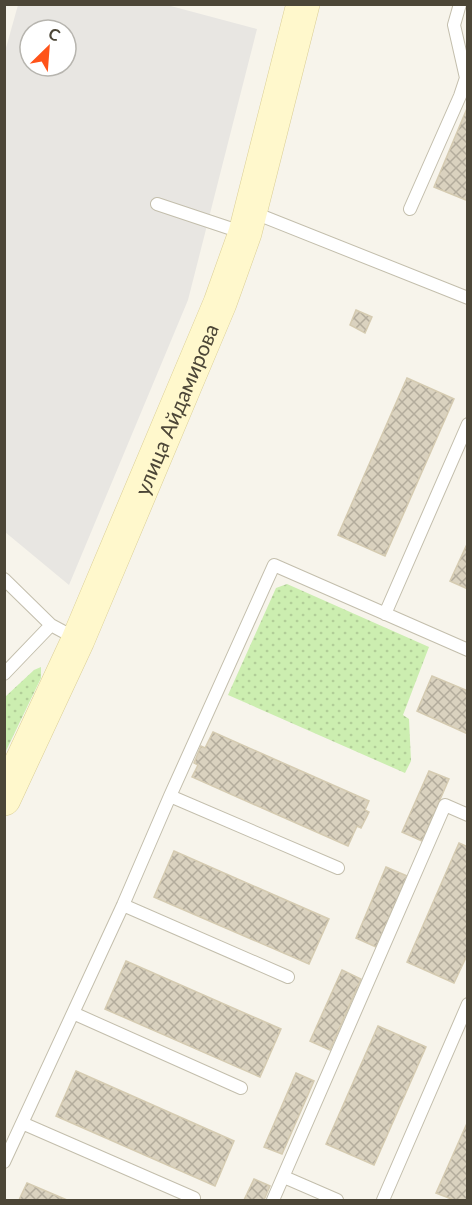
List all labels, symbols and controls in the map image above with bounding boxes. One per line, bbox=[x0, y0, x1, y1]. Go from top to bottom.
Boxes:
north arrow bbox=[18, 18, 78, 78]
text: С bbox=[46, 23, 64, 45]
street label: улица Айдамирова bbox=[128, 319, 223, 499]

